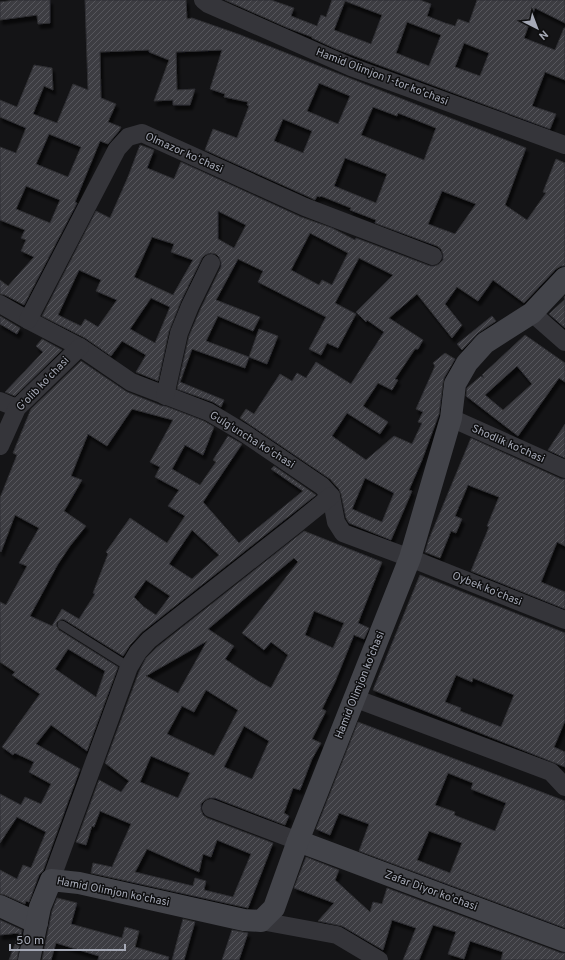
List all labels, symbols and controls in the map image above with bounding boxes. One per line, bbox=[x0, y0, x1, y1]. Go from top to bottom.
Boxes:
north arrow bbox=[517, 8, 557, 48]
text: N bbox=[535, 27, 551, 43]
street label: Hamid Olimjon 1-tor koʼchasi bbox=[314, 45, 450, 109]
street label: Olmazor koʻchasi bbox=[143, 130, 225, 176]
street label: Gʻolib koʻchasi bbox=[14, 354, 72, 414]
street label: Gulgʻuncha koʻchasi bbox=[207, 408, 297, 472]
street label: Shodlik ko‘chasi bbox=[469, 422, 547, 466]
street label: Oybek koʻchasi bbox=[450, 569, 524, 609]
street label: Hamid Olimjon ko'chasi bbox=[332, 629, 388, 741]
street label: Zafar Diyor koʻchasi bbox=[383, 868, 479, 914]
street label: Hamid Olimjon ko'chasi bbox=[55, 874, 171, 910]
scale bar bbox=[10, 926, 125, 952]
text: 50 m bbox=[16, 933, 44, 949]

